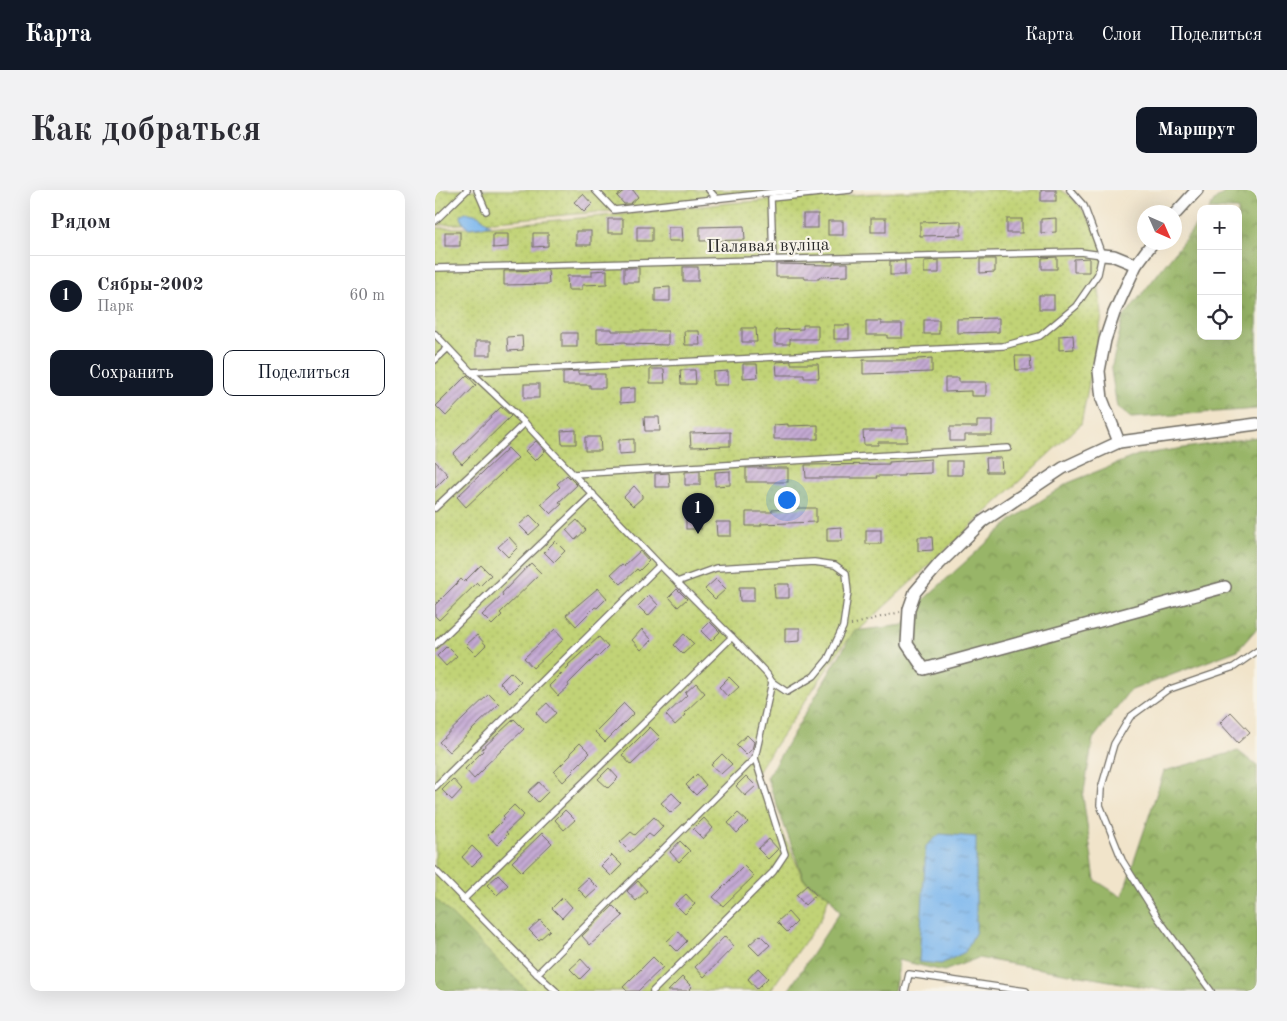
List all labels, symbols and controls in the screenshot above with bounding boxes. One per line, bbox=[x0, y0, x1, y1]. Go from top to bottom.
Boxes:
text: Карта bbox=[25, 23, 92, 47]
text: Карта bbox=[1025, 26, 1074, 44]
text: Слои bbox=[1102, 26, 1141, 44]
text: Поделиться bbox=[1169, 26, 1262, 44]
button: Маршрут bbox=[1136, 107, 1257, 153]
text: Как добраться bbox=[30, 113, 261, 148]
north arrow bbox=[1137, 205, 1182, 250]
map controls bbox=[1197, 205, 1242, 340]
button: + bbox=[1197, 205, 1242, 250]
text: Рядом bbox=[50, 212, 111, 233]
street label: Палявая вуліца bbox=[706, 236, 830, 256]
button: − bbox=[1197, 250, 1242, 295]
text: Сябры-2002 bbox=[97, 276, 204, 295]
text: 1 bbox=[61, 288, 71, 304]
text: 60 m bbox=[349, 288, 385, 304]
button: locate bbox=[1197, 295, 1242, 340]
text: Парк bbox=[97, 299, 134, 315]
button: Сохранить bbox=[50, 350, 213, 396]
button: Поделиться bbox=[223, 350, 385, 396]
your location bbox=[774, 487, 800, 513]
pin: 1 bbox=[682, 493, 714, 534]

